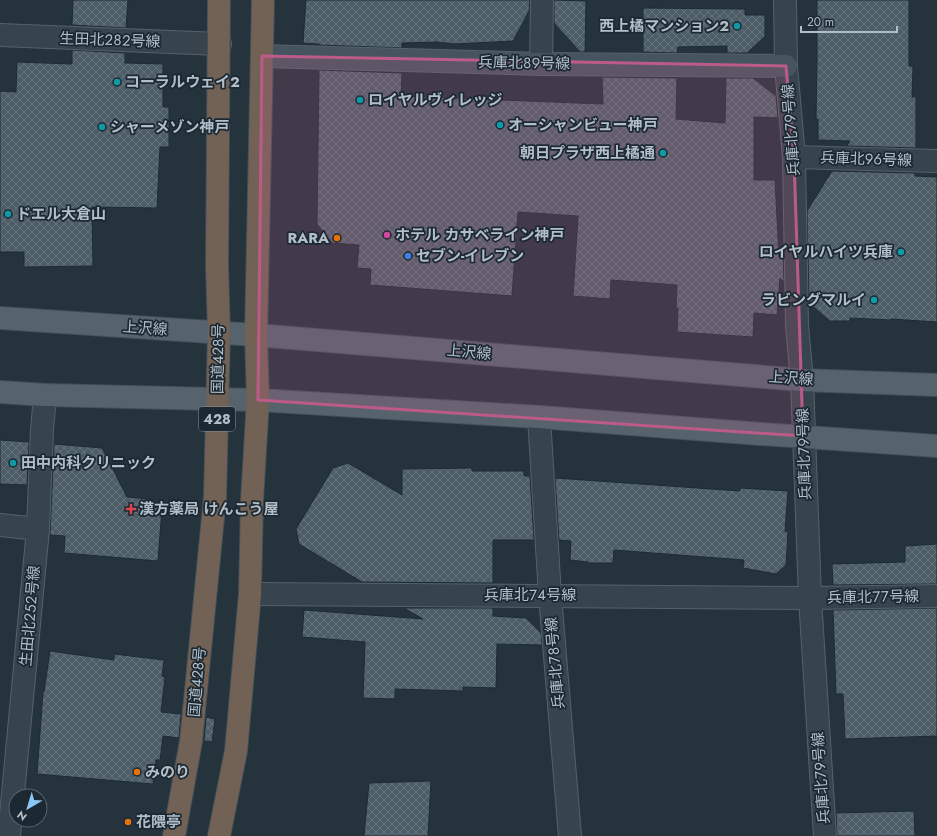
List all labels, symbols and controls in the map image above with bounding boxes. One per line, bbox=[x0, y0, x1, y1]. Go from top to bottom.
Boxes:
scale bar bbox=[801, 8, 897, 34]
text: 20 m bbox=[807, 13, 834, 31]
place label: 西上橘マンション2 bbox=[599, 15, 729, 37]
marker: 西上橘マンション2 bbox=[732, 21, 742, 31]
street label: 生田北２８２号線 bbox=[59, 27, 161, 53]
street label: 兵庫北８９号線 bbox=[478, 51, 570, 75]
place label: コーラルウェイ2 bbox=[125, 71, 240, 93]
marker: コーラルウェイ2 bbox=[112, 77, 122, 87]
street label: 兵庫北７９号線 bbox=[777, 83, 805, 177]
place label: ロイヤルヴィレッジ bbox=[368, 89, 503, 111]
marker: ロイヤルヴィレッジ bbox=[355, 95, 365, 105]
place label: オーシャンビュー神戸 bbox=[508, 114, 658, 136]
place label: シャーメゾン神戸 bbox=[110, 116, 229, 138]
marker: オーシャンビュー神戸 bbox=[495, 120, 505, 130]
marker: シャーメゾン神戸 bbox=[97, 122, 107, 132]
place label: 朝日プラザ西上橘通 bbox=[520, 142, 655, 164]
street label: 兵庫北９６号線 bbox=[819, 146, 913, 172]
marker: 朝日プラザ西上橘通 bbox=[658, 148, 668, 158]
place label: ドエル大倉山 bbox=[16, 203, 106, 225]
marker: ドエル大倉山 bbox=[3, 209, 13, 219]
place label: ホテル カサベライン神戸 bbox=[395, 224, 565, 246]
place label: RARA bbox=[288, 227, 330, 249]
marker: ホテル カサベライン神戸 bbox=[382, 230, 392, 240]
marker: RARA bbox=[332, 233, 342, 243]
place label: ロイヤルハイツ兵庫 bbox=[759, 241, 893, 263]
place label: セブン-イレブン bbox=[416, 245, 524, 267]
marker: ロイヤルハイツ兵庫 bbox=[896, 247, 906, 257]
marker: セブン-イレブン bbox=[403, 251, 413, 261]
place label: ラビングマルイ bbox=[761, 289, 866, 311]
marker: ラビングマルイ bbox=[869, 295, 879, 305]
street label: 上沢線 bbox=[122, 315, 168, 341]
street label: 国道428号 bbox=[206, 324, 230, 394]
street label: 上沢線 bbox=[446, 339, 492, 365]
street label: 上沢線 bbox=[768, 365, 814, 391]
road number: 428 bbox=[199, 407, 235, 431]
street label: 兵庫北７９号線 bbox=[791, 407, 817, 501]
place label: 田中内科クリニック bbox=[21, 452, 156, 474]
marker: 田中内科クリニック bbox=[8, 458, 18, 468]
place label: 漢方薬局 けんこう屋 bbox=[139, 498, 279, 520]
marker: 漢方薬局 けんこう屋 bbox=[126, 504, 136, 514]
street label: 生田北２５２号線 bbox=[15, 565, 45, 667]
street label: 兵庫北７４号線 bbox=[484, 584, 576, 606]
street label: 兵庫北７７号線 bbox=[827, 585, 919, 609]
street label: 兵庫北７８号線 bbox=[540, 616, 570, 710]
street label: 国道428号 bbox=[183, 646, 211, 718]
street label: 兵庫北７９号線 bbox=[807, 731, 835, 825]
place label: みのり bbox=[145, 761, 190, 783]
marker: みのり bbox=[132, 767, 142, 777]
north arrow bbox=[8, 788, 48, 828]
text: N bbox=[13, 807, 30, 825]
place label: 花隈亭 bbox=[136, 811, 181, 833]
marker: 花隈亭 bbox=[123, 817, 133, 827]

